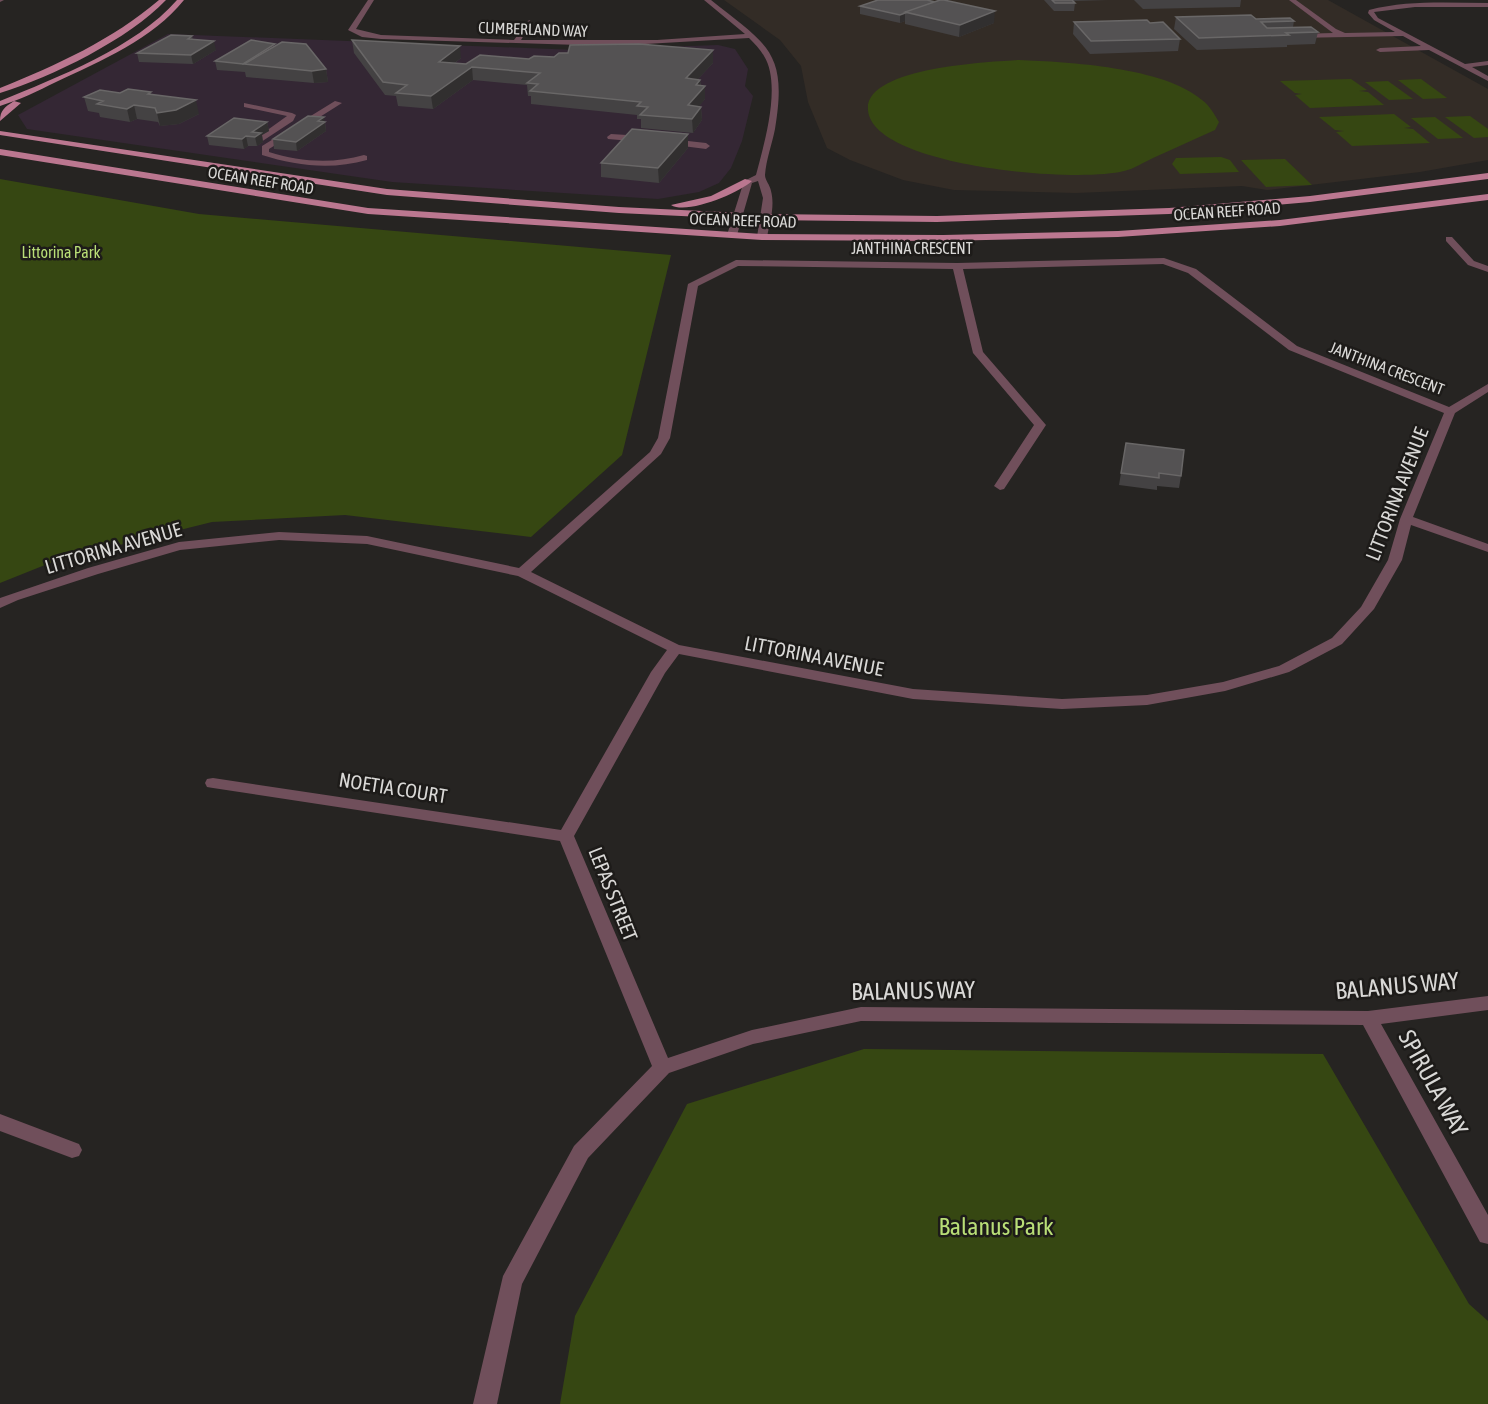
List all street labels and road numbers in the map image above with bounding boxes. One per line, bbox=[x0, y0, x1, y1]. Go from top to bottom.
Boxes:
street label: CUMBERLAND WAY bbox=[478, 18, 589, 40]
street label: OCEAN REEF ROAD bbox=[207, 163, 315, 197]
street label: OCEAN REEF ROAD bbox=[1173, 198, 1281, 224]
street label: OCEAN REEF ROAD bbox=[689, 209, 797, 231]
street label: JANTHINA CRESCENT bbox=[851, 239, 973, 257]
street label: JANTHINA CRESCENT bbox=[1327, 338, 1447, 398]
street label: LITTORINA AVENUE bbox=[1361, 423, 1433, 564]
street label: LITTORINA AVENUE bbox=[42, 517, 184, 578]
street label: LITTORINA AVENUE bbox=[743, 631, 886, 680]
street label: NOETIA COURT bbox=[337, 768, 449, 807]
street label: LEPAS STREET bbox=[584, 844, 643, 944]
street label: BALANUS WAY bbox=[1334, 967, 1460, 1004]
street label: BALANUS WAY bbox=[851, 976, 976, 1005]
street label: SPIRULA WAY bbox=[1393, 1025, 1474, 1141]

